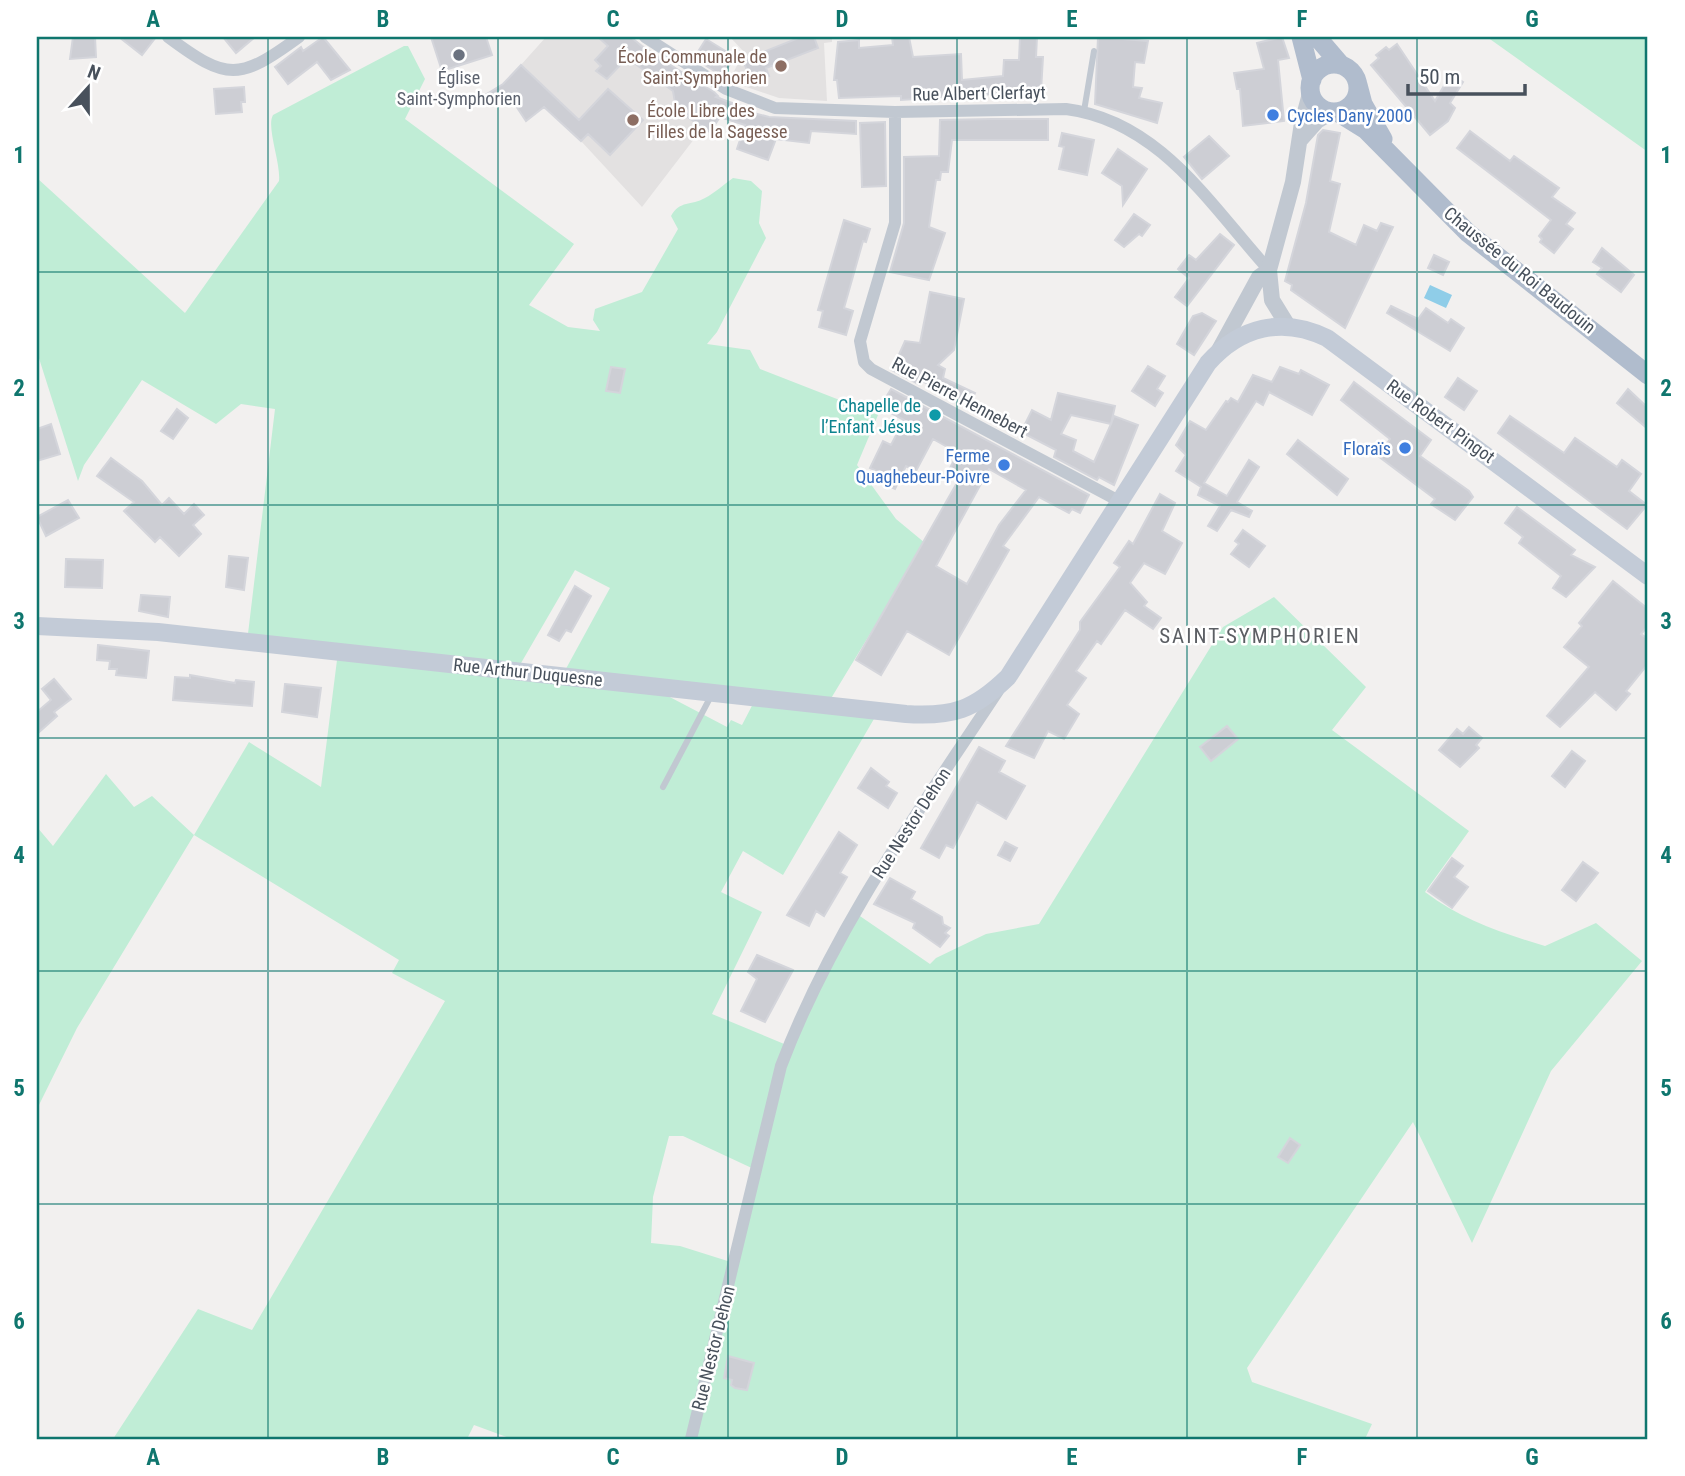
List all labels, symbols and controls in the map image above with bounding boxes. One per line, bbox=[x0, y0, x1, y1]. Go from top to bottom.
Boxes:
text: A bbox=[146, 6, 160, 33]
text: B bbox=[377, 6, 389, 33]
text: C bbox=[606, 6, 620, 33]
text: D bbox=[836, 6, 849, 33]
text: E bbox=[1066, 6, 1078, 33]
text: F bbox=[1297, 6, 1308, 33]
text: G bbox=[1525, 6, 1539, 33]
place label: École Communale de Saint-Symphorien bbox=[618, 46, 767, 88]
marker: Église Saint-Symphorien bbox=[451, 47, 467, 63]
north arrow bbox=[52, 52, 122, 122]
scale bar bbox=[1408, 52, 1526, 96]
marker: École Communale de Saint-Symphorien bbox=[773, 58, 789, 74]
text: N bbox=[84, 60, 103, 85]
text: 50 m bbox=[1419, 65, 1460, 89]
place label: Église Saint-Symphorien bbox=[397, 67, 521, 109]
street label: Rue Albert Clerfayt bbox=[912, 81, 1046, 105]
place label: École Libre des Filles de la Sagesse bbox=[647, 100, 787, 142]
place label: Cycles Dany 2000 bbox=[1287, 105, 1413, 126]
marker: Cycles Dany 2000 bbox=[1265, 107, 1281, 123]
marker: École Libre des Filles de la Sagesse bbox=[625, 112, 641, 128]
text: 1 bbox=[13, 142, 25, 169]
text: 1 bbox=[1660, 142, 1672, 169]
street label: Chaussée du Roi Baudouin bbox=[1440, 202, 1600, 338]
street label: Rue Pierre Hennebert bbox=[889, 352, 1031, 442]
text: 2 bbox=[13, 375, 25, 402]
street label: Rue Robert Pingot bbox=[1383, 375, 1499, 467]
text: 2 bbox=[1660, 375, 1672, 402]
place label: Chapelle de l’Enfant Jésus bbox=[821, 395, 921, 437]
marker: Chapelle de l’Enfant Jésus bbox=[927, 407, 943, 423]
place label: Floraïs bbox=[1343, 438, 1391, 459]
marker: Floraïs bbox=[1397, 440, 1413, 456]
place label: Ferme Quaghebeur-Poivre bbox=[855, 445, 990, 487]
marker: Ferme Quaghebeur-Poivre bbox=[996, 457, 1012, 473]
text: 3 bbox=[13, 608, 25, 635]
text: 3 bbox=[1660, 608, 1672, 635]
district label: SAINT-SYMPHORIEN bbox=[1159, 624, 1361, 648]
street label: Rue Arthur Duquesne bbox=[452, 654, 604, 690]
street label: Rue Nestor Dehon bbox=[867, 764, 955, 882]
text: 4 bbox=[13, 842, 25, 869]
text: 4 bbox=[1660, 842, 1672, 869]
text: 5 bbox=[13, 1075, 25, 1102]
text: 5 bbox=[1660, 1075, 1672, 1102]
street label: Rue Nestor Dehon bbox=[687, 1284, 739, 1412]
text: 6 bbox=[13, 1308, 25, 1335]
text: 6 bbox=[1660, 1308, 1672, 1335]
text: A bbox=[146, 1444, 160, 1471]
text: B bbox=[377, 1444, 389, 1471]
text: C bbox=[606, 1444, 620, 1471]
text: D bbox=[836, 1444, 849, 1471]
text: E bbox=[1066, 1444, 1078, 1471]
text: F bbox=[1297, 1444, 1308, 1471]
text: G bbox=[1525, 1444, 1539, 1471]

